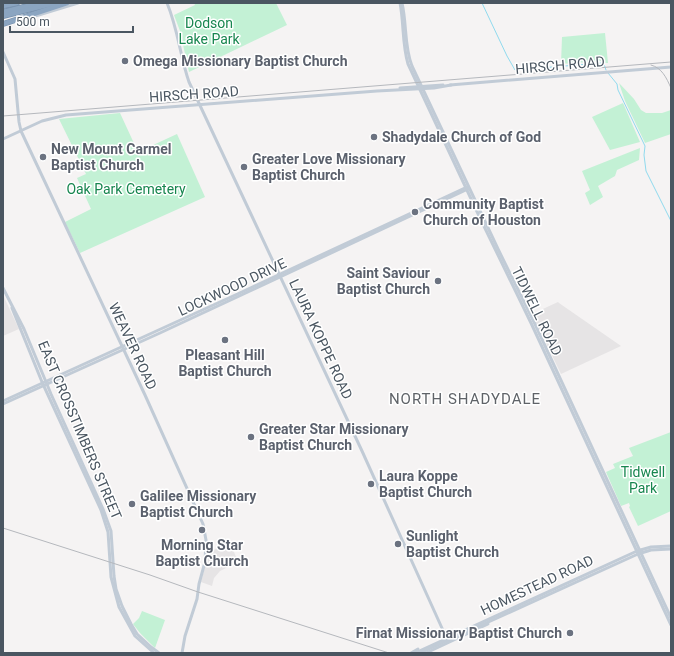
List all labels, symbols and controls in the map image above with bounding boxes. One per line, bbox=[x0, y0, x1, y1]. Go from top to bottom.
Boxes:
scale bar bbox=[10, 8, 133, 34]
text: 500 m bbox=[16, 15, 50, 29]
park label: Dodson Lake Park bbox=[178, 15, 241, 47]
place label: Omega Missionary Baptist Church bbox=[133, 53, 348, 69]
street label: HIRSCH ROAD bbox=[515, 53, 605, 77]
marker: Omega Missionary Baptist Church bbox=[120, 56, 130, 66]
street label: HIRSCH ROAD bbox=[149, 83, 239, 105]
place label: Shadydale Church of God bbox=[382, 129, 541, 145]
marker: Shadydale Church of God bbox=[369, 132, 379, 142]
place label: New Mount Carmel Baptist Church bbox=[51, 141, 171, 173]
place label: Greater Love Missionary Baptist Church bbox=[252, 151, 406, 183]
marker: New Mount Carmel Baptist Church bbox=[38, 152, 48, 162]
marker: Greater Love Missionary Baptist Church bbox=[239, 162, 249, 172]
park label: Oak Park Cemetery bbox=[66, 181, 186, 197]
place label: Community Baptist Church of Houston bbox=[423, 196, 544, 228]
marker: Community Baptist Church of Houston bbox=[410, 207, 420, 217]
street label: LOCKWOOD DRIVE bbox=[175, 255, 289, 319]
street label: TIDWELL ROAD bbox=[509, 264, 565, 358]
place label: Saint Saviour Baptist Church bbox=[337, 265, 430, 297]
street label: LAURA KOPPE ROAD bbox=[286, 276, 356, 402]
marker: Saint Saviour Baptist Church bbox=[433, 276, 443, 286]
street label: WEAVER ROAD bbox=[106, 300, 160, 392]
marker: Pleasant Hill Baptist Church bbox=[220, 335, 230, 345]
street label: EAST CROSSTIMBERS STREET bbox=[35, 338, 125, 522]
place label: Pleasant Hill Baptist Church bbox=[178, 347, 272, 379]
district label: NORTH SHADYDALE bbox=[389, 390, 541, 408]
place label: Greater Star Missionary Baptist Church bbox=[259, 421, 409, 453]
marker: Greater Star Missionary Baptist Church bbox=[246, 432, 256, 442]
park label: Tidwell Park bbox=[621, 464, 665, 496]
place label: Laura Koppe Baptist Church bbox=[379, 468, 472, 500]
marker: Laura Koppe Baptist Church bbox=[366, 479, 376, 489]
place label: Galilee Missionary Baptist Church bbox=[140, 488, 257, 520]
marker: Galilee Missionary Baptist Church bbox=[127, 499, 137, 509]
marker: Morning Star Baptist Church bbox=[197, 525, 207, 535]
place label: Sunlight Baptist Church bbox=[406, 528, 499, 560]
place label: Morning Star Baptist Church bbox=[155, 537, 249, 569]
marker: Sunlight Baptist Church bbox=[393, 539, 403, 549]
street label: HOMESTEAD ROAD bbox=[478, 552, 596, 618]
place label: Firnat Missionary Baptist Church bbox=[356, 625, 562, 641]
marker: Firnat Missionary Baptist Church bbox=[565, 628, 575, 638]

